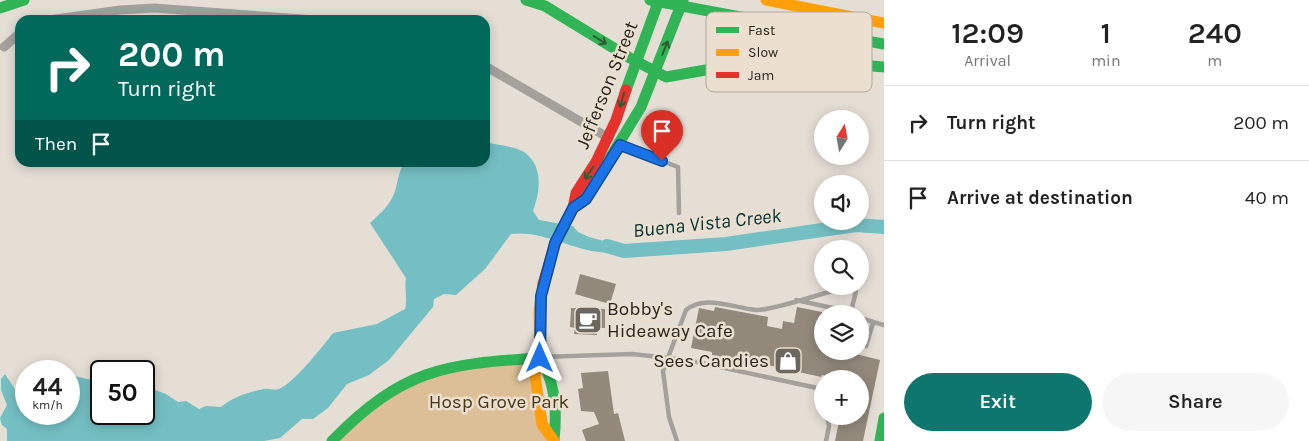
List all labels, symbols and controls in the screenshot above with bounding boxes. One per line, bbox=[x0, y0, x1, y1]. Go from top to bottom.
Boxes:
legend bbox=[706, 12, 872, 92]
text: 12:09 bbox=[951, 15, 1024, 51]
text: 1 bbox=[1101, 15, 1111, 51]
text: 240 bbox=[1188, 15, 1242, 51]
street label: Jefferson Street bbox=[571, 18, 643, 152]
text: Fast bbox=[748, 22, 775, 39]
text: 200 m bbox=[118, 34, 226, 75]
icon: right bbox=[35, 35, 100, 100]
one-way arrow bbox=[592, 35, 606, 45]
one-way arrow bbox=[660, 41, 670, 56]
text: Slow bbox=[748, 44, 778, 61]
text: Arrival bbox=[964, 51, 1011, 70]
text: min bbox=[1091, 51, 1121, 70]
text: m bbox=[1207, 51, 1222, 70]
text: Jam bbox=[748, 67, 774, 84]
text: Turn right bbox=[118, 76, 216, 102]
one-way arrow bbox=[617, 91, 627, 107]
icon: right bbox=[904, 109, 932, 137]
pin bbox=[641, 110, 683, 161]
north arrow bbox=[814, 110, 869, 165]
map controls bbox=[814, 110, 869, 425]
text: Turn right bbox=[947, 112, 1036, 134]
text: 200 m bbox=[1233, 112, 1289, 134]
icon: arrive bbox=[648, 117, 676, 145]
icon: arrive bbox=[87, 130, 115, 158]
text: Then bbox=[35, 133, 77, 155]
one-way arrow bbox=[584, 165, 594, 179]
button: sound bbox=[814, 175, 869, 230]
icon: arrive bbox=[904, 184, 932, 212]
text: Arrive at destination bbox=[947, 187, 1133, 209]
text: 40 m bbox=[1245, 187, 1289, 209]
water label: Buena Vista Creek bbox=[632, 204, 783, 242]
button: search bbox=[814, 240, 869, 295]
place label: Bobby's Hideaway Cafe bbox=[607, 298, 733, 342]
cafe icon: Bobby's Hideaway Cafe bbox=[573, 305, 603, 335]
button: layers bbox=[814, 305, 869, 360]
position arrow bbox=[513, 331, 565, 383]
shop icon: Sees Candies bbox=[773, 346, 803, 376]
place label: Sees Candies bbox=[653, 350, 769, 372]
speed limit sign: 50 bbox=[90, 360, 155, 425]
button: + bbox=[814, 370, 869, 425]
text: 44 bbox=[33, 372, 62, 401]
button: Exit bbox=[904, 373, 1092, 431]
button: Share bbox=[1102, 373, 1289, 431]
park label: Hosp Grove Park bbox=[429, 391, 570, 413]
text: km/h bbox=[32, 398, 63, 412]

